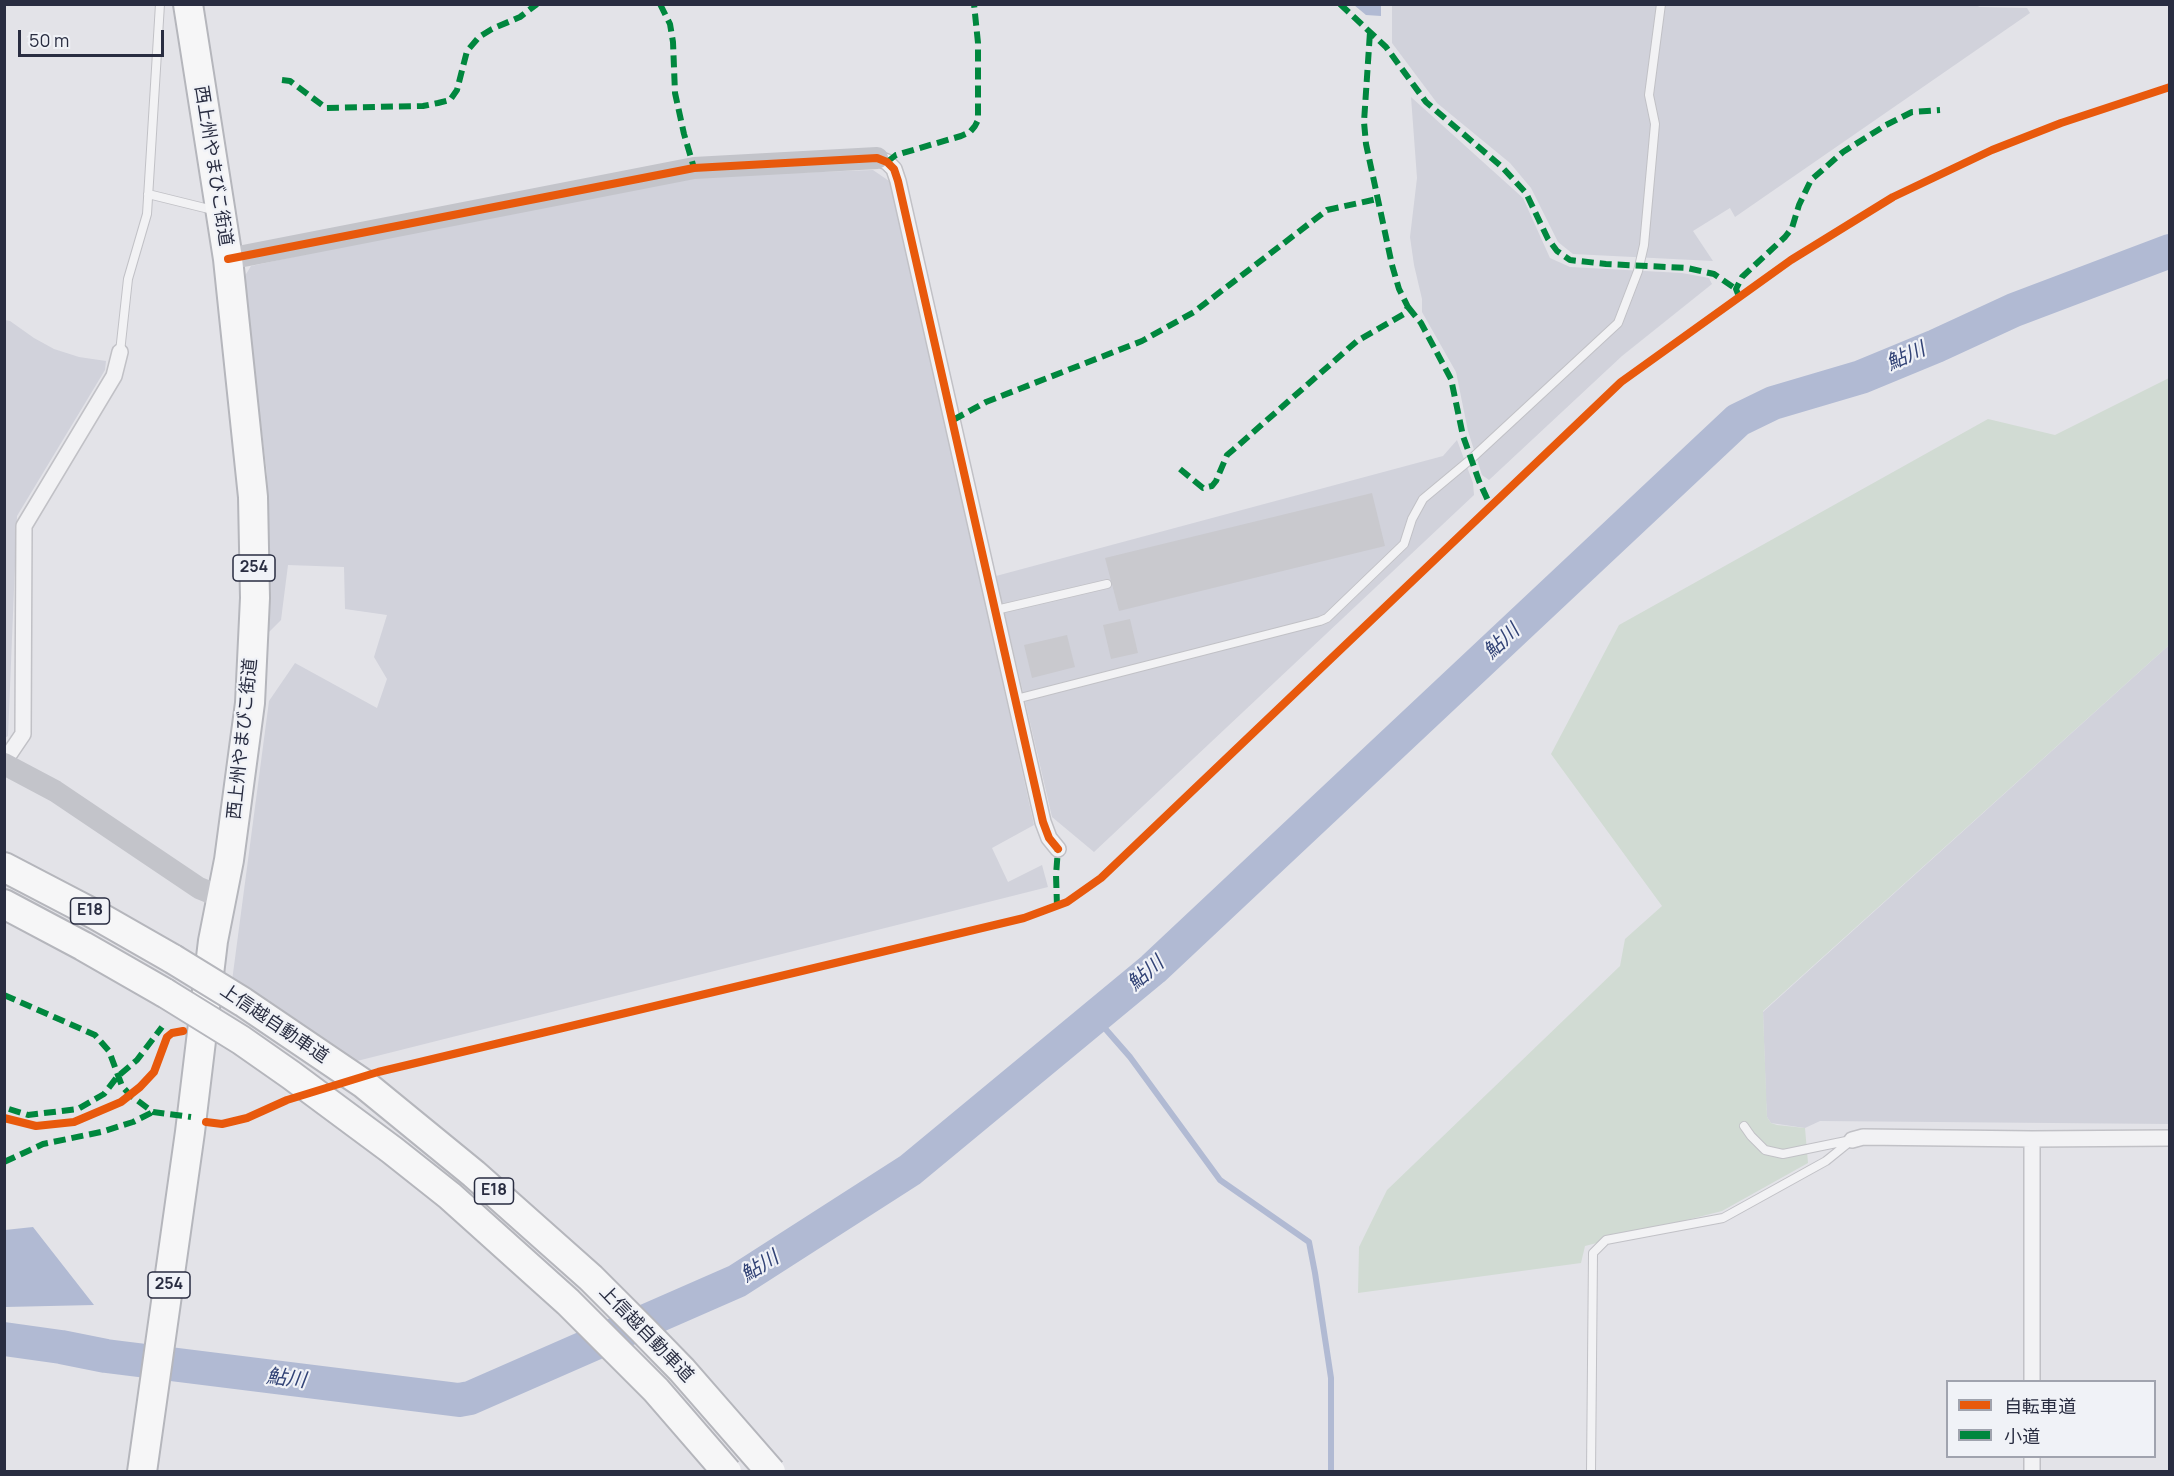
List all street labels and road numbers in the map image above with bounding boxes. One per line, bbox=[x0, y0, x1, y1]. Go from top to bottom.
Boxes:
street label: 西上州やまびこ街道 bbox=[190, 84, 236, 248]
road number: 254 bbox=[233, 555, 275, 581]
street label: 西上州やまびこ街道 bbox=[224, 657, 262, 821]
road number: E18 bbox=[70, 898, 110, 924]
street label: 上信越自動車道 bbox=[216, 980, 332, 1068]
road number: E18 bbox=[474, 1178, 514, 1204]
road number: 254 bbox=[148, 1272, 190, 1298]
street label: 上信越自動車道 bbox=[594, 1281, 698, 1387]

